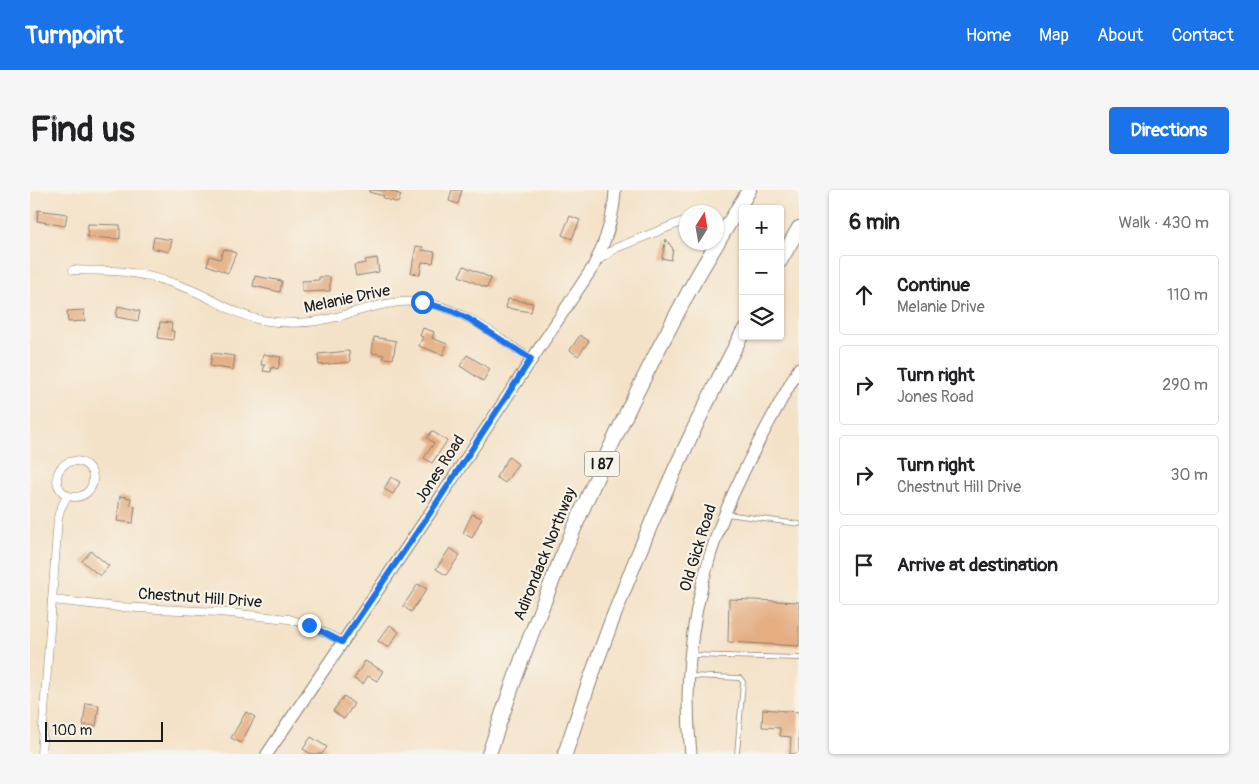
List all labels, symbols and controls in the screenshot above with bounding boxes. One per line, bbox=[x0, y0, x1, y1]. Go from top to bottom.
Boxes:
text: Turnpoint bbox=[25, 21, 123, 50]
text: Home bbox=[966, 24, 1011, 47]
text: Map bbox=[1039, 24, 1069, 47]
text: About bbox=[1097, 24, 1143, 47]
text: Contact bbox=[1171, 24, 1234, 47]
button: Directions bbox=[1109, 107, 1229, 154]
text: Find us bbox=[30, 108, 135, 152]
north arrow bbox=[679, 205, 724, 250]
map controls bbox=[739, 205, 784, 340]
button: + bbox=[739, 205, 784, 250]
text: 6 min bbox=[849, 209, 900, 236]
text: Walk · 430 m bbox=[1118, 213, 1209, 233]
button: − bbox=[739, 250, 784, 295]
text: Continue bbox=[897, 273, 970, 297]
street label: Melanie Drive bbox=[302, 280, 392, 318]
icon: ahead bbox=[850, 281, 878, 309]
text: 110 m bbox=[1167, 285, 1208, 305]
route start bbox=[411, 291, 434, 314]
button: layers bbox=[739, 295, 784, 340]
text: Melanie Drive bbox=[897, 297, 985, 317]
text: Turn right bbox=[897, 363, 975, 387]
icon: right bbox=[850, 371, 878, 399]
text: 290 m bbox=[1162, 375, 1208, 395]
text: Jones Road bbox=[897, 387, 974, 407]
street label: Jones Road bbox=[411, 431, 469, 507]
road number: I 87 bbox=[584, 452, 620, 476]
text: Turn right bbox=[897, 453, 975, 477]
icon: right bbox=[850, 461, 878, 489]
text: 30 m bbox=[1170, 465, 1208, 485]
text: Chestnut Hill Drive bbox=[897, 477, 1021, 497]
street label: Adirondack Northway bbox=[509, 484, 581, 623]
street label: Old Gick Road bbox=[675, 502, 721, 594]
icon: arrive bbox=[850, 551, 878, 579]
text: Arrive at destination bbox=[897, 553, 1058, 577]
street label: Chestnut Hill Drive bbox=[137, 584, 263, 612]
route end bbox=[298, 614, 321, 637]
scale bar bbox=[45, 719, 162, 742]
text: 100 m bbox=[52, 722, 92, 739]

